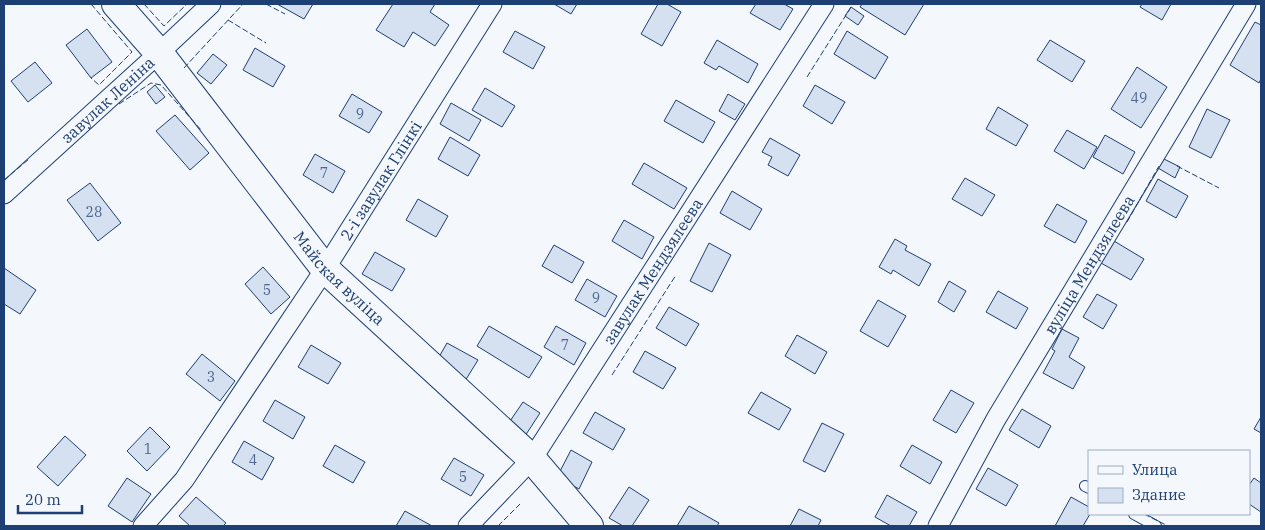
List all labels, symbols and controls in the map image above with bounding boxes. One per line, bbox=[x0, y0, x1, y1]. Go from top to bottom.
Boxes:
street label: завулак Леніна bbox=[57, 52, 159, 147]
house number: 49 bbox=[1131, 89, 1147, 107]
house number: 9 bbox=[356, 105, 364, 123]
street label: 2-і завулак Глінкі bbox=[336, 117, 426, 244]
house number: 7 bbox=[320, 164, 328, 182]
street label: вуліца Мендзялеева bbox=[1039, 191, 1139, 338]
street label: завулак Мендзялеева bbox=[598, 194, 707, 348]
house number: 28 bbox=[86, 203, 102, 221]
street label: Майская вуліца bbox=[290, 227, 389, 329]
house number: 5 bbox=[263, 281, 271, 299]
house number: 9 bbox=[592, 289, 600, 307]
house number: 7 bbox=[561, 336, 569, 354]
house number: 3 bbox=[207, 368, 215, 386]
house number: 1 bbox=[144, 440, 152, 458]
legend bbox=[1088, 450, 1250, 515]
house number: 4 bbox=[249, 451, 257, 469]
text: Улица bbox=[1132, 460, 1177, 479]
house number: 5 bbox=[459, 468, 467, 486]
scale bar bbox=[18, 482, 81, 514]
text: Здание bbox=[1132, 485, 1186, 504]
text: 20 m bbox=[25, 490, 61, 509]

